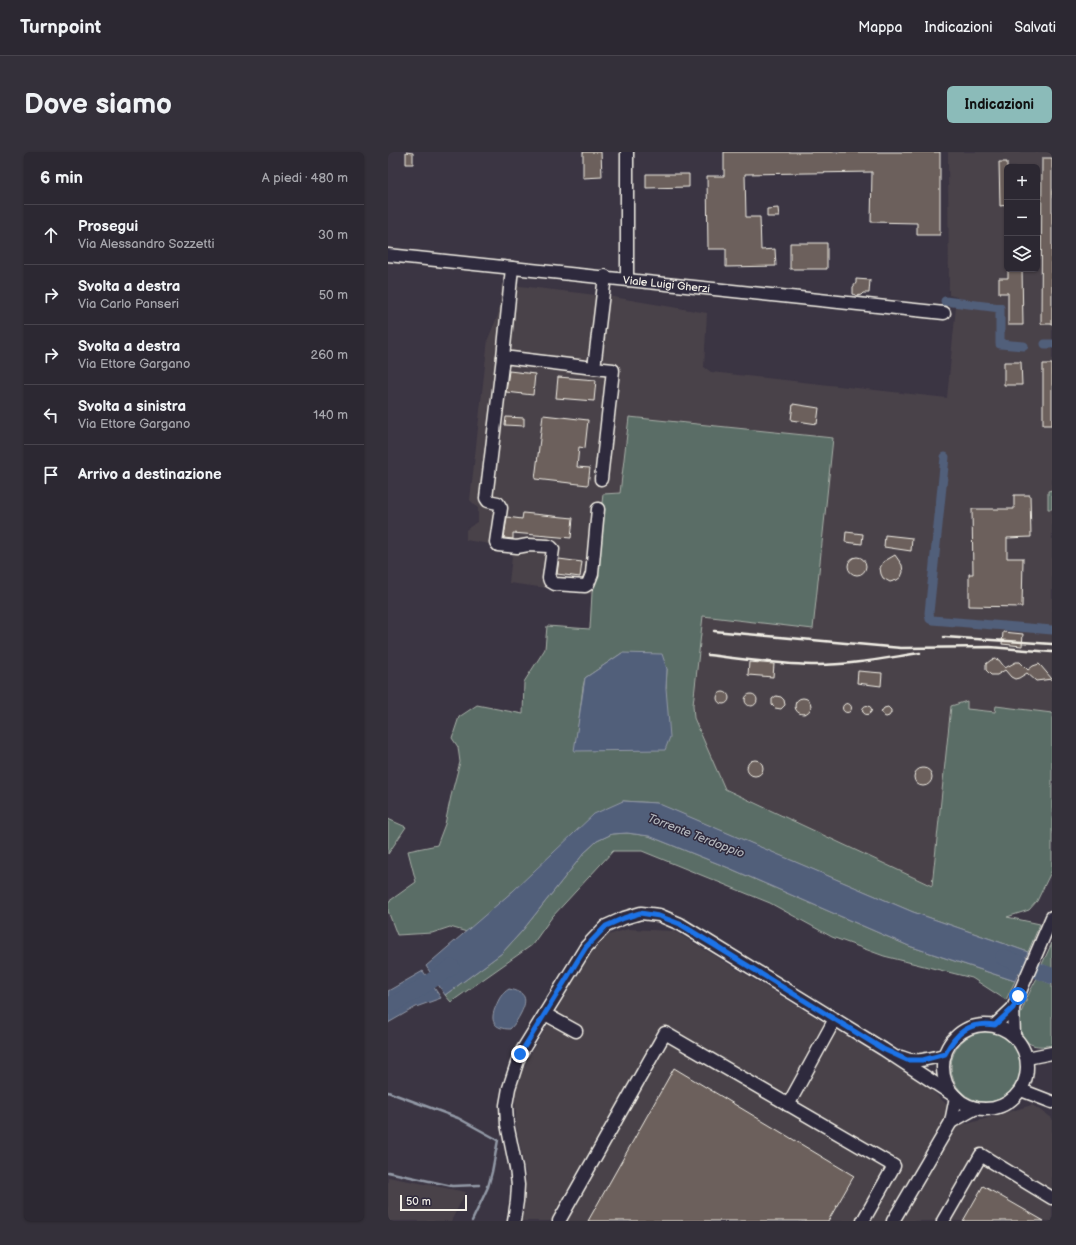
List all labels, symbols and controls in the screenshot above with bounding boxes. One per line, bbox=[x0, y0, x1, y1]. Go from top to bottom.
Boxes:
text: Turnpoint bbox=[20, 16, 101, 39]
text: Mappa bbox=[858, 19, 902, 36]
text: Indicazioni bbox=[924, 19, 992, 36]
text: Salvati bbox=[1014, 19, 1056, 36]
button: Indicazioni bbox=[947, 86, 1052, 123]
text: Dove siamo bbox=[24, 88, 172, 121]
map controls bbox=[1004, 164, 1040, 272]
button: + bbox=[1004, 164, 1040, 200]
text: 6 min bbox=[40, 168, 83, 188]
text: A piedi · 480 m bbox=[262, 170, 348, 186]
button: − bbox=[1004, 200, 1040, 236]
text: Prosegui bbox=[78, 217, 138, 236]
icon: ahead bbox=[40, 224, 62, 246]
text: 30 m bbox=[318, 227, 348, 243]
text: Via Alessandro Sozzetti bbox=[78, 236, 215, 252]
button: layers bbox=[1004, 236, 1040, 272]
street label: Viale Luigi Gherzi bbox=[622, 273, 711, 295]
text: Svolta a destra bbox=[78, 277, 180, 296]
icon: right bbox=[40, 284, 62, 306]
text: 50 m bbox=[319, 287, 348, 303]
text: Via Carlo Panseri bbox=[78, 296, 179, 312]
text: Svolta a destra bbox=[78, 337, 180, 356]
icon: right bbox=[40, 344, 62, 366]
text: 260 m bbox=[310, 347, 348, 363]
text: Via Ettore Gargano bbox=[78, 356, 190, 372]
text: Svolta a sinistra bbox=[78, 397, 186, 416]
icon: left bbox=[40, 404, 62, 426]
text: 140 m bbox=[313, 407, 348, 423]
text: Via Ettore Gargano bbox=[78, 416, 190, 432]
icon: arrive bbox=[40, 464, 62, 486]
text: Arrivo a destinazione bbox=[78, 465, 222, 484]
water label: Torrente Terdoppio bbox=[646, 811, 746, 861]
route start bbox=[1009, 987, 1027, 1005]
route end bbox=[511, 1045, 529, 1063]
scale bar bbox=[400, 1193, 467, 1212]
text: 50 m bbox=[406, 1195, 431, 1208]

